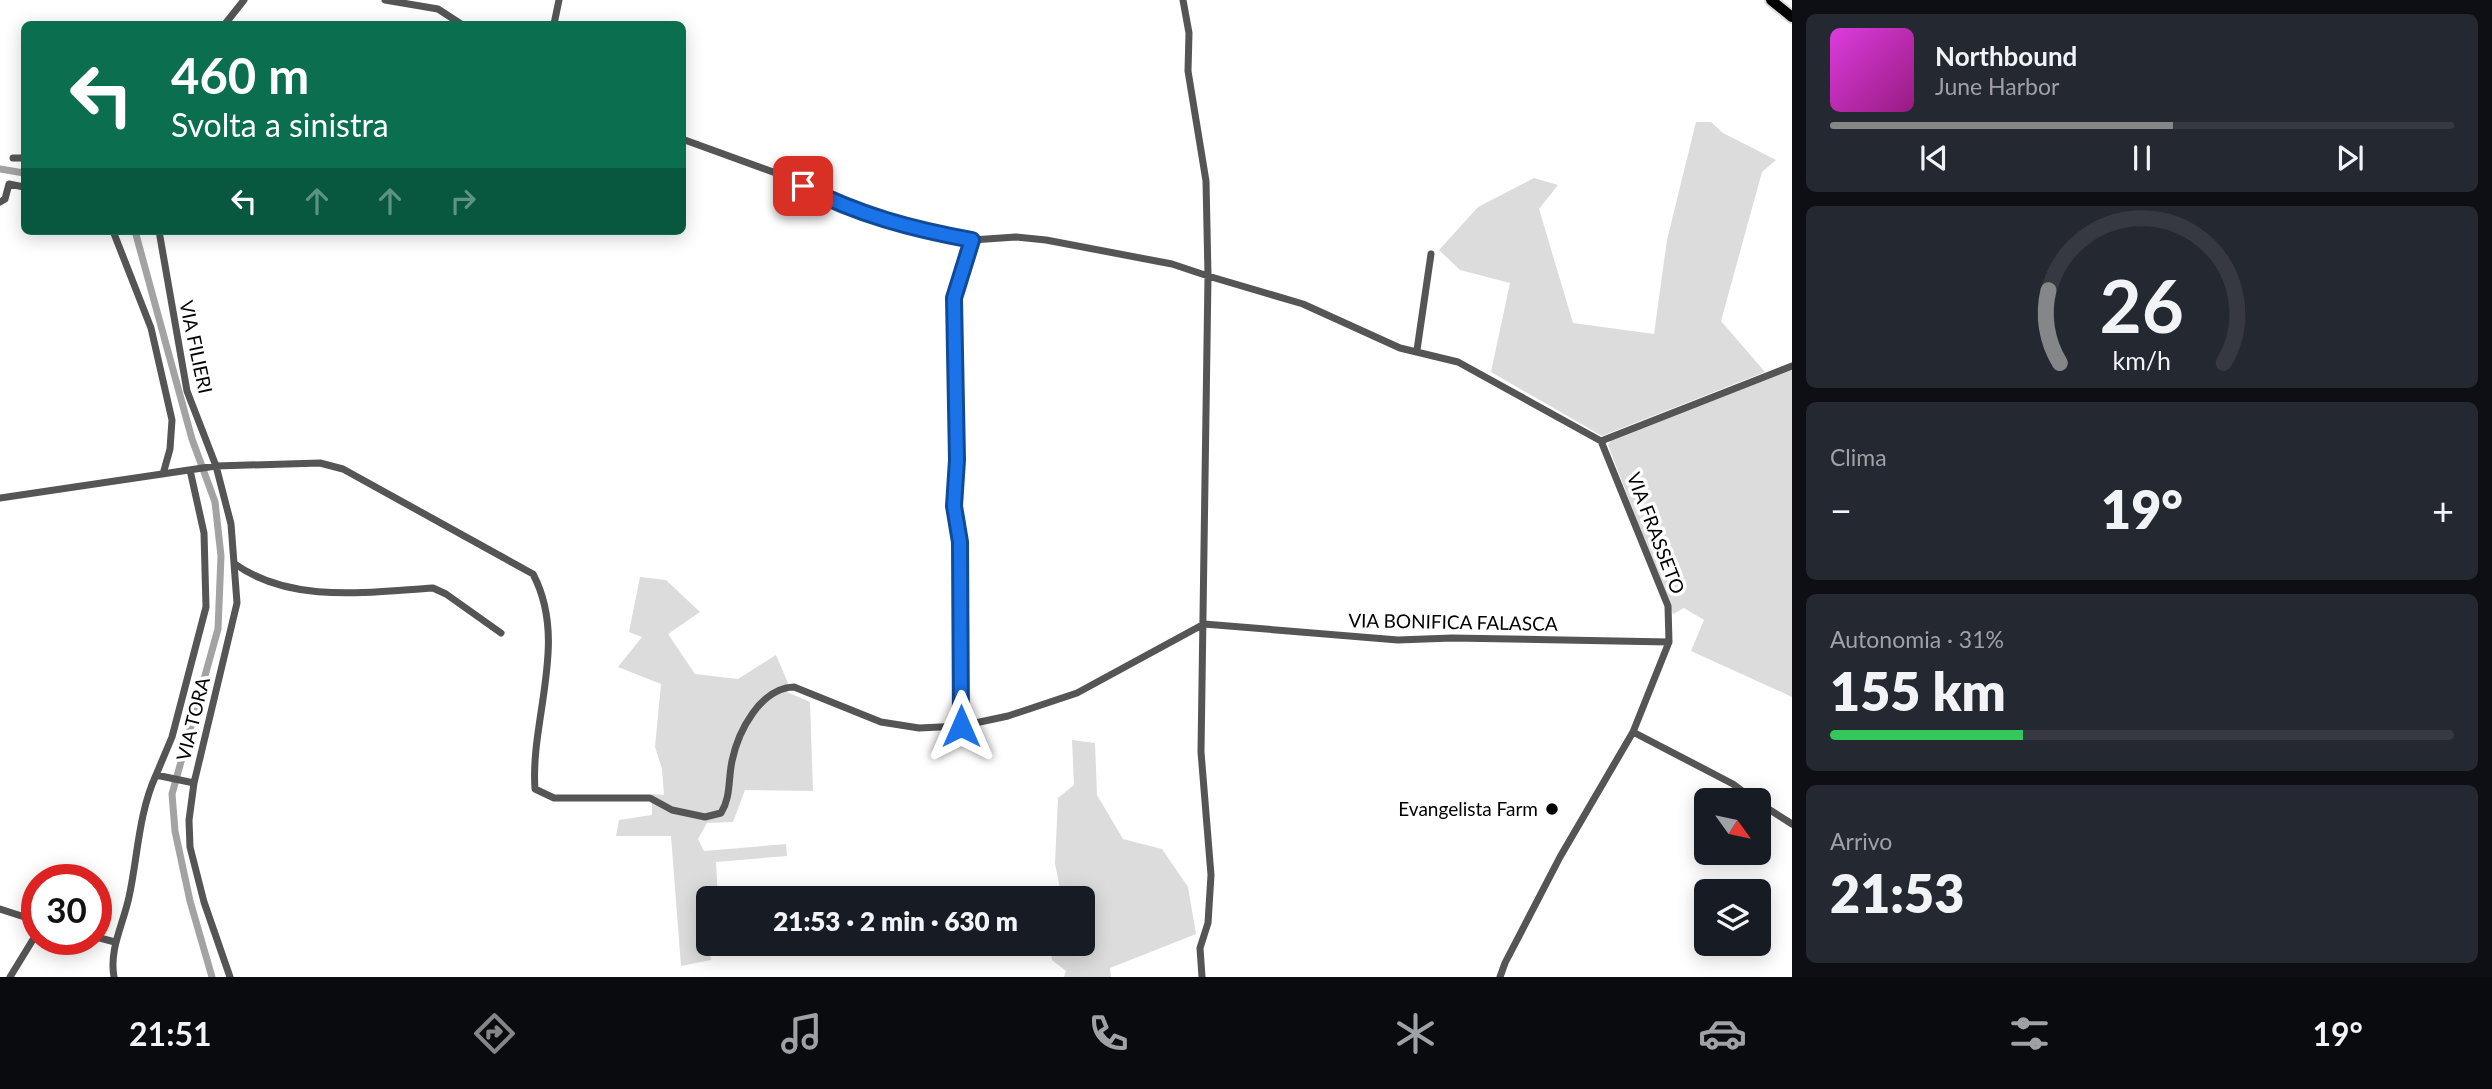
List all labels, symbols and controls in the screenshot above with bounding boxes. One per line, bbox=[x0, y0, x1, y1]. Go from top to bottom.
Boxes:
text: Northbound bbox=[1935, 40, 2077, 72]
text: 460 m bbox=[171, 46, 309, 104]
icon: left bbox=[56, 49, 147, 140]
text: June Harbor bbox=[1935, 72, 2059, 100]
text: Svolta a sinistra bbox=[171, 105, 389, 144]
icon: previous bbox=[1915, 139, 1953, 177]
icon: pause bbox=[2123, 139, 2161, 177]
icon: next bbox=[2331, 139, 2369, 177]
pin bbox=[773, 156, 833, 216]
icon: arrive bbox=[784, 167, 822, 205]
icon: left bbox=[225, 182, 263, 220]
icon: ahead bbox=[298, 182, 336, 220]
icon: ahead bbox=[371, 182, 409, 220]
icon: right bbox=[444, 182, 482, 220]
text: 26 bbox=[2100, 261, 2184, 349]
street label: VIA FILIERI bbox=[175, 298, 218, 396]
text: km/h bbox=[2113, 345, 2171, 375]
text: Clima bbox=[1830, 443, 1887, 471]
street label: VIA FRASSETO bbox=[1623, 469, 1690, 597]
text: 19° bbox=[2101, 478, 2183, 540]
text: − bbox=[1830, 487, 1852, 533]
text: + bbox=[2432, 487, 2454, 533]
street label: VIA BONIFICA FALASCA bbox=[1348, 608, 1558, 635]
text: Autonomia · 31% bbox=[1830, 625, 2004, 653]
text: 155 km bbox=[1830, 660, 2006, 722]
street label: VIA TORA bbox=[171, 675, 214, 763]
position arrow bbox=[924, 689, 998, 763]
north arrow bbox=[1694, 788, 1771, 864]
map controls bbox=[1694, 788, 1771, 956]
place label: Evangelista Farm bbox=[1398, 797, 1538, 820]
marker: Evangelista Farm bbox=[1544, 801, 1560, 817]
text: Arrivo bbox=[1830, 827, 1892, 855]
text: 21:53 bbox=[1830, 862, 1964, 924]
speed limit sign: 30 bbox=[21, 864, 112, 955]
button: layers bbox=[1694, 879, 1771, 956]
text: 21:53 · 2 min · 630 m bbox=[773, 905, 1018, 937]
icon: directions bbox=[470, 1009, 519, 1058]
icon: music bbox=[777, 1009, 826, 1058]
icon: phone bbox=[1084, 1009, 1133, 1058]
icon: climate bbox=[1391, 1009, 1440, 1058]
icon: car bbox=[1698, 1009, 1747, 1058]
icon: filters bbox=[2005, 1009, 2054, 1058]
text: 21:51 bbox=[129, 1014, 212, 1053]
text: 19° bbox=[2312, 1014, 2363, 1053]

